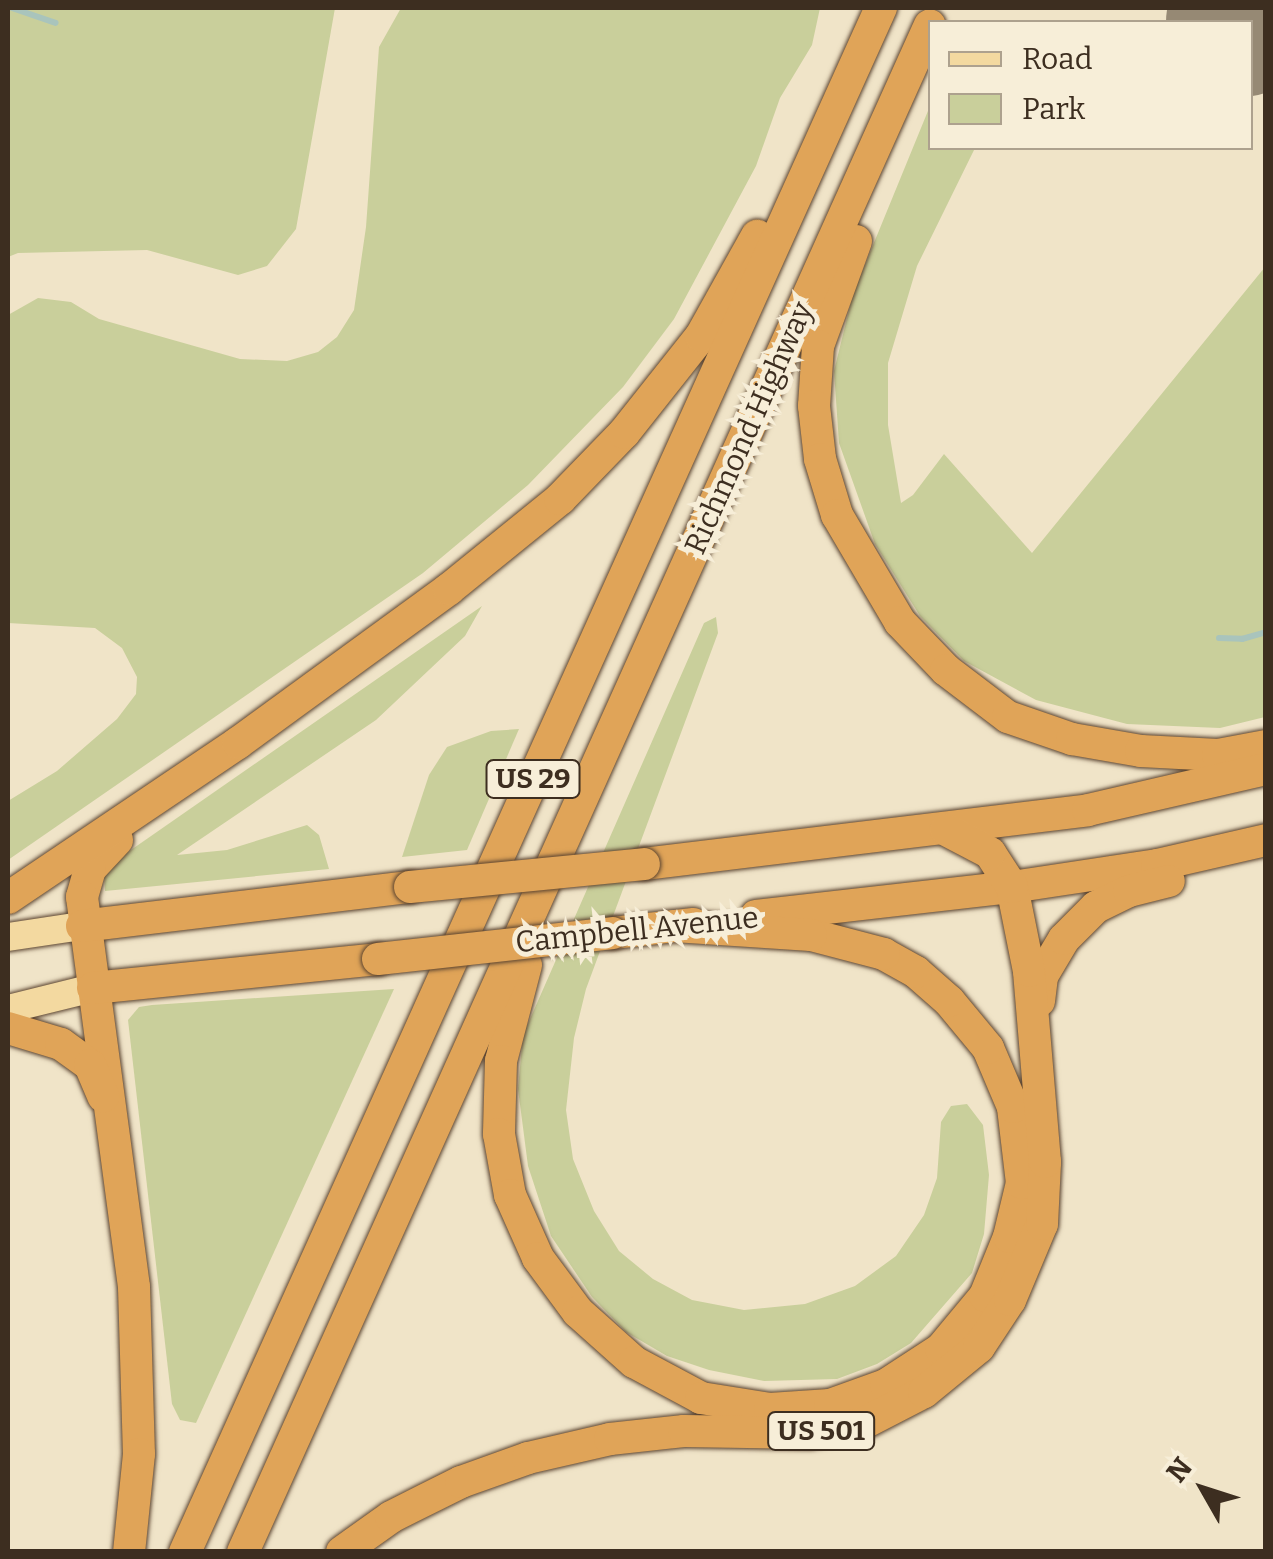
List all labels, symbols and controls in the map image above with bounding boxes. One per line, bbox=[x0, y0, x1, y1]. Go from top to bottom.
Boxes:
legend bbox=[928, 20, 1253, 150]
text: Road bbox=[1022, 41, 1093, 77]
text: Park bbox=[1022, 91, 1085, 127]
street label: Richmond Highway bbox=[677, 296, 821, 560]
road number: US 29 bbox=[486, 756, 580, 802]
street label: Campbell Avenue bbox=[514, 899, 760, 961]
road number: US 501 bbox=[766, 1408, 876, 1454]
north arrow bbox=[1153, 1439, 1253, 1539]
text: N bbox=[1160, 1451, 1199, 1489]

